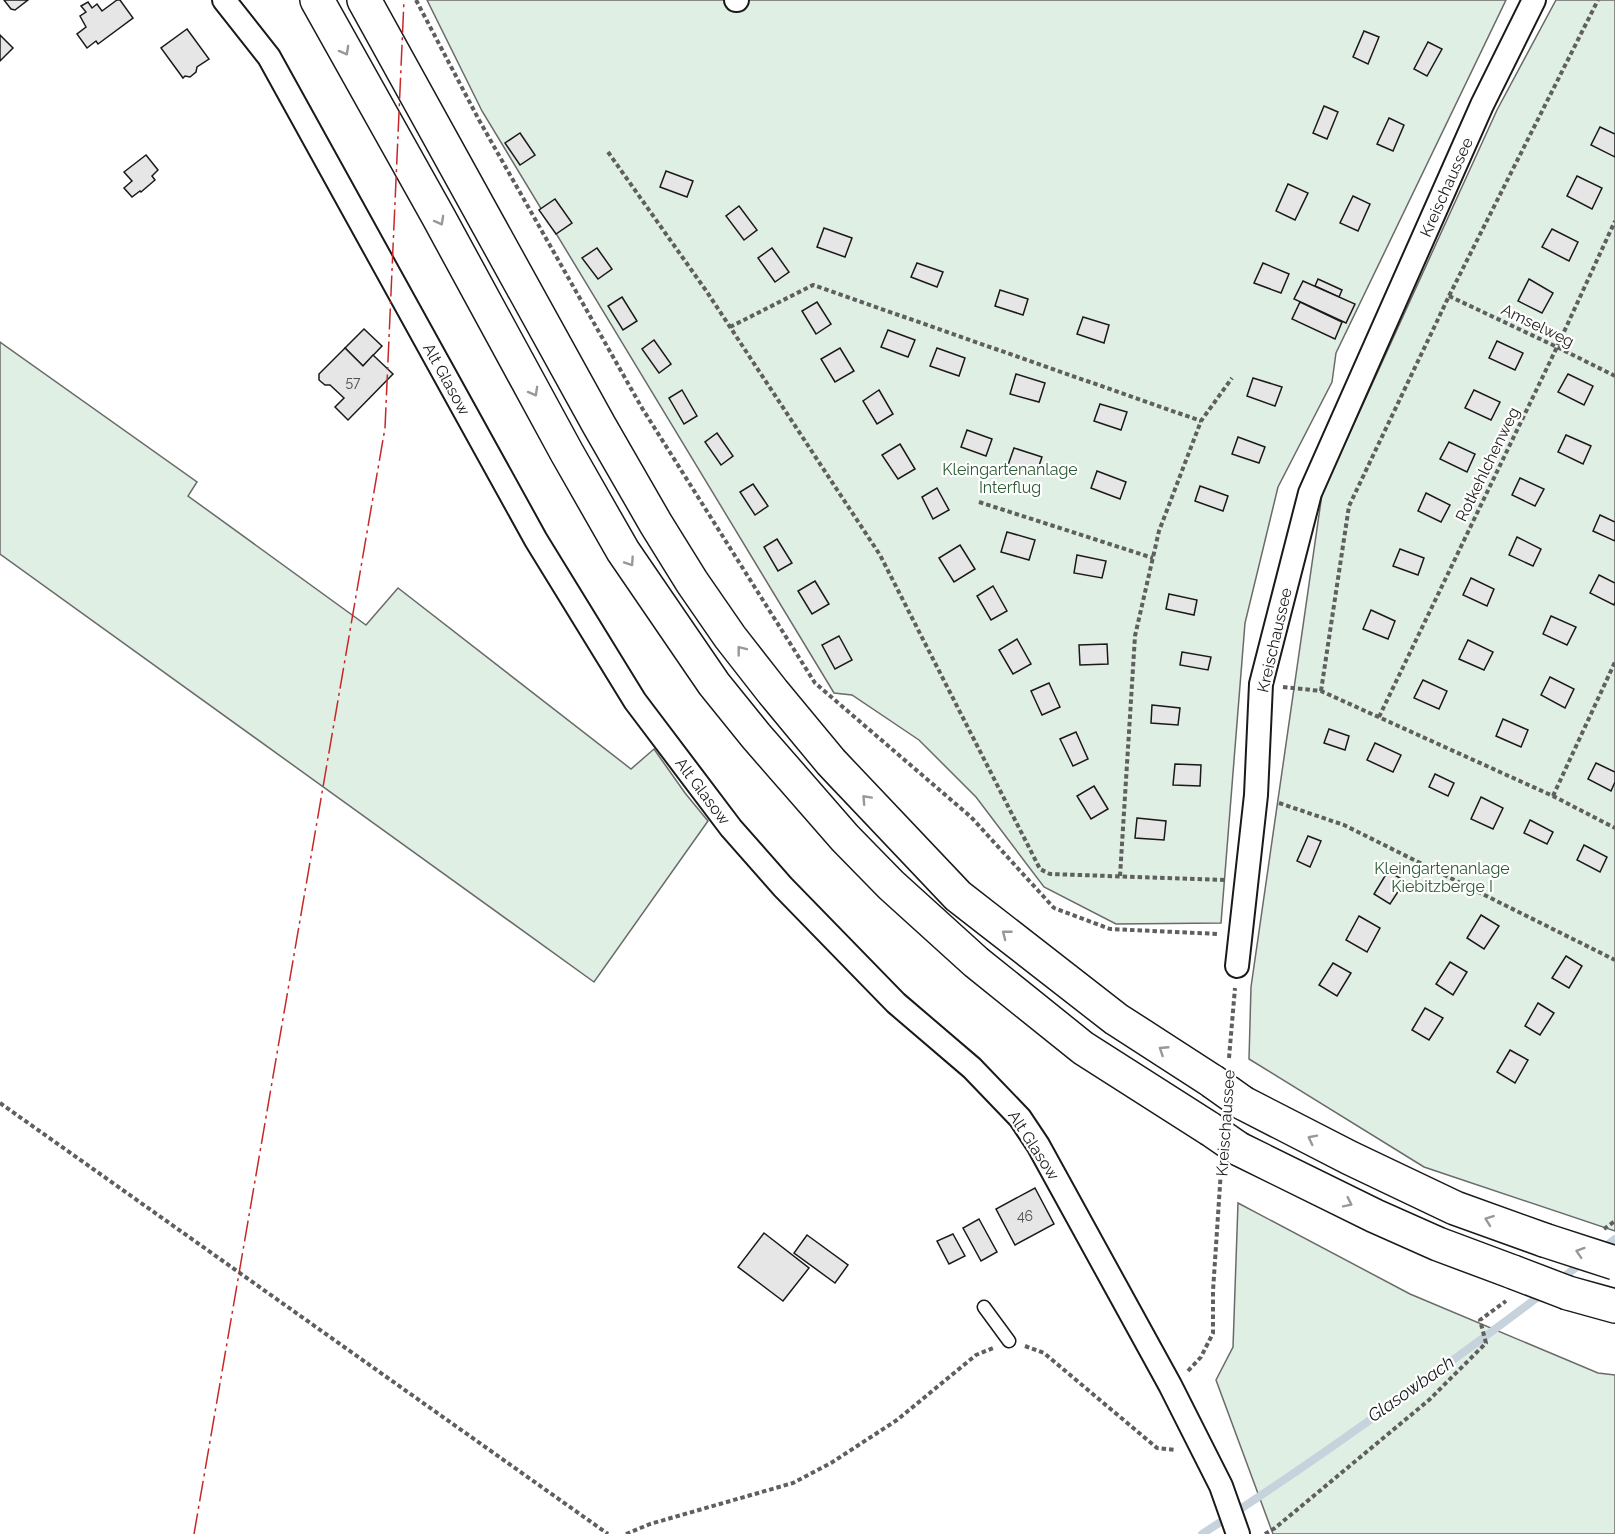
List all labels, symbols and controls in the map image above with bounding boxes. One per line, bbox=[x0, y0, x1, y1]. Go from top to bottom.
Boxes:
one-way arrow bbox=[338, 45, 349, 55]
street label: Kreischaussee bbox=[1416, 135, 1477, 240]
one-way arrow bbox=[433, 215, 445, 225]
street label: Amselweg bbox=[1498, 300, 1577, 351]
street label: Alt Glasow bbox=[419, 340, 474, 418]
house number: 57 bbox=[345, 374, 361, 390]
one-way arrow bbox=[527, 386, 538, 397]
street label: Rotkehlchenweg bbox=[1452, 404, 1523, 524]
park label: Kleingartenanlage Interflug bbox=[942, 460, 1078, 497]
one-way arrow bbox=[623, 555, 634, 566]
street label: Kreischaussee bbox=[1253, 586, 1296, 694]
one-way arrow bbox=[737, 646, 748, 657]
street label: Alt Glasow bbox=[671, 754, 734, 829]
one-way arrow bbox=[862, 796, 873, 806]
park label: Kleingartenanlage Kiebitzberge I bbox=[1374, 859, 1510, 896]
one-way arrow bbox=[1002, 931, 1013, 942]
one-way arrow bbox=[1159, 1045, 1169, 1057]
street label: Kreischaussee bbox=[1212, 1069, 1239, 1177]
street label: Alt Glasow bbox=[1004, 1107, 1063, 1184]
one-way arrow bbox=[1308, 1135, 1319, 1146]
one-way arrow bbox=[1341, 1196, 1352, 1208]
house number: 46 bbox=[1017, 1208, 1033, 1224]
one-way arrow bbox=[1485, 1215, 1495, 1228]
one-way arrow bbox=[1575, 1246, 1586, 1259]
water label: Glasowbach bbox=[1363, 1351, 1458, 1426]

